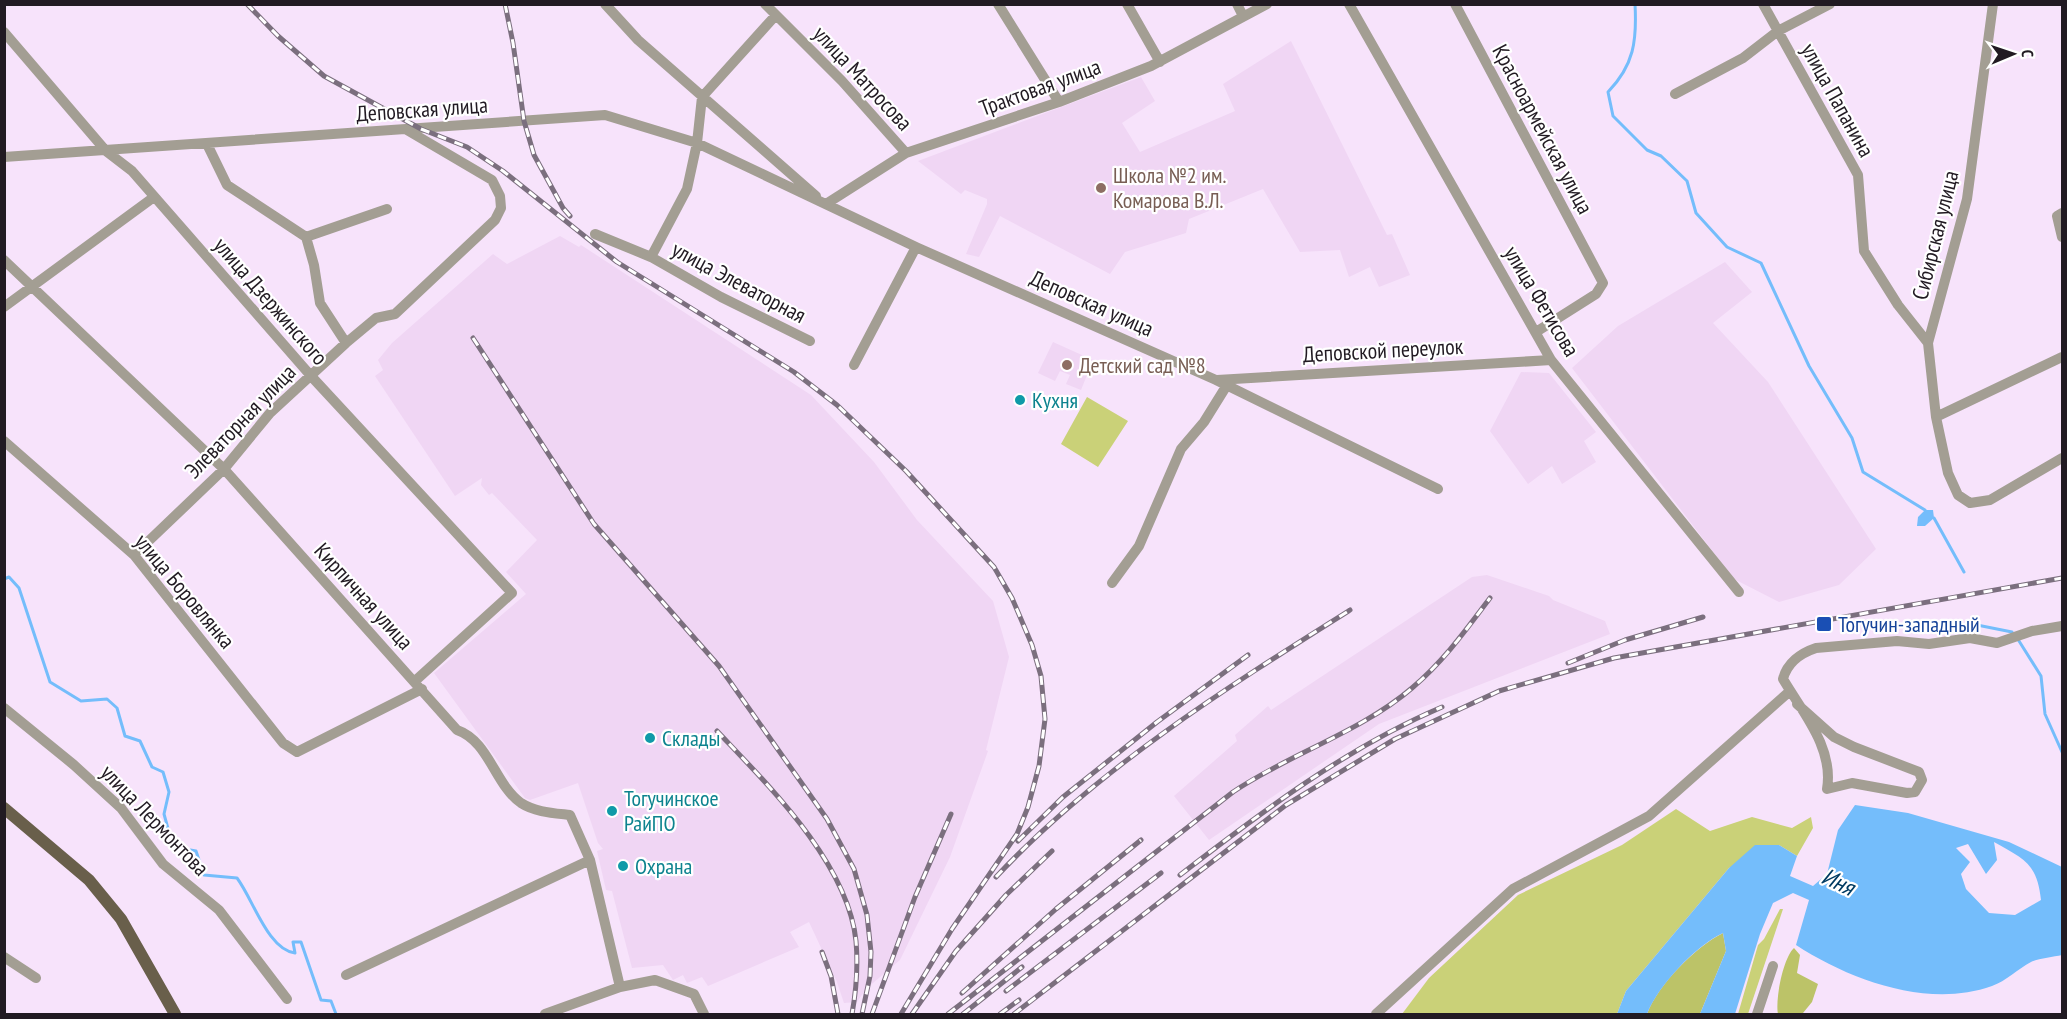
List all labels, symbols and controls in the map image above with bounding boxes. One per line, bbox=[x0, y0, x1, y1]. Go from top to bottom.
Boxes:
street label: улица Матросова bbox=[807, 20, 919, 136]
north arrow bbox=[1983, 24, 2043, 84]
street label: улица Папанина bbox=[1795, 38, 1881, 162]
street label: Красноармейская улица bbox=[1486, 39, 1600, 219]
text: С bbox=[2018, 49, 2038, 58]
street label: Трактовая улица bbox=[976, 52, 1104, 122]
street label: Деповская улица bbox=[355, 90, 489, 128]
place label: Школа №2 им. Комарова В.Л. bbox=[1113, 161, 1226, 214]
street label: Сибирская улица bbox=[1905, 168, 1965, 302]
marker: Школа №2 им. Комарова В.Л. bbox=[1094, 181, 1108, 195]
street label: улица Дзержинского bbox=[208, 231, 334, 371]
street label: улица Элеваторная bbox=[667, 235, 811, 329]
street label: улица Фетисова bbox=[1498, 241, 1586, 361]
street label: Деповская улица bbox=[1026, 263, 1158, 343]
street label: Деповской переулок bbox=[1302, 332, 1464, 368]
place label: Детский сад №8 bbox=[1079, 351, 1206, 379]
street label: Элеваторная улица bbox=[179, 358, 301, 484]
marker: Детский сад №8 bbox=[1060, 358, 1074, 372]
place label: Кухня bbox=[1032, 386, 1078, 414]
marker: Кухня bbox=[1013, 393, 1027, 407]
street label: улица Боровлянка bbox=[129, 528, 241, 654]
street label: Кирпичная улица bbox=[309, 537, 419, 655]
place label: Тогучин-западный bbox=[1838, 610, 1980, 638]
marker: Тогучин-западный bbox=[1815, 615, 1833, 633]
place label: Склады bbox=[662, 724, 720, 752]
marker: Склады bbox=[643, 731, 657, 745]
street label: улица Лермонтова bbox=[95, 758, 215, 882]
place label: Тогучинское РайПО bbox=[624, 784, 719, 837]
marker: Тогучинское РайПО bbox=[605, 804, 619, 818]
place label: Охрана bbox=[635, 852, 692, 880]
marker: Охрана bbox=[616, 859, 630, 873]
water label: Иня bbox=[1817, 861, 1861, 903]

